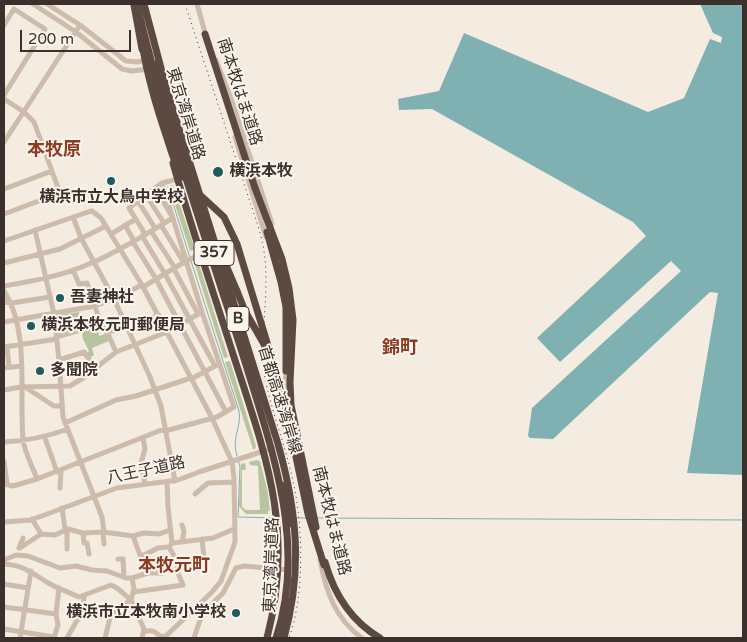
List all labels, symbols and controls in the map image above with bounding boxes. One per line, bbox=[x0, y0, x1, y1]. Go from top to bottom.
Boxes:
scale bar bbox=[22, 20, 134, 52]
text: 200 m bbox=[28, 30, 74, 48]
street label: 南本牧はま道路 bbox=[213, 36, 265, 148]
street label: 東京湾岸道路 bbox=[162, 65, 208, 163]
district label: 本牧原 bbox=[27, 139, 81, 161]
place label: 横浜本牧 bbox=[229, 162, 293, 182]
marker: 横浜本牧 bbox=[211, 165, 225, 179]
marker: 横浜市立大鳥中学校 bbox=[105, 175, 117, 187]
place label: 横浜市立大鳥中学校 bbox=[39, 188, 183, 208]
road number: 357 bbox=[194, 240, 234, 266]
place label: 吾妻神社 bbox=[70, 288, 134, 308]
marker: 吾妻神社 bbox=[54, 292, 66, 304]
road number: B bbox=[227, 306, 249, 332]
place label: 横浜本牧元町郵便局 bbox=[41, 316, 185, 336]
marker: 横浜本牧元町郵便局 bbox=[25, 320, 37, 332]
district label: 錦町 bbox=[382, 337, 418, 359]
street label: 首都高速湾岸線 bbox=[253, 344, 305, 456]
place label: 多聞院 bbox=[50, 361, 98, 381]
marker: 多聞院 bbox=[34, 365, 46, 377]
street label: 八王子道路 bbox=[105, 453, 187, 489]
street label: 南本牧はま道路 bbox=[308, 464, 354, 578]
street label: 東京湾岸道路 bbox=[261, 517, 283, 613]
district label: 本牧元町 bbox=[138, 555, 210, 577]
place label: 横浜市立本牧南小学校 bbox=[66, 603, 226, 623]
marker: 横浜市立本牧南小学校 bbox=[230, 607, 242, 619]

